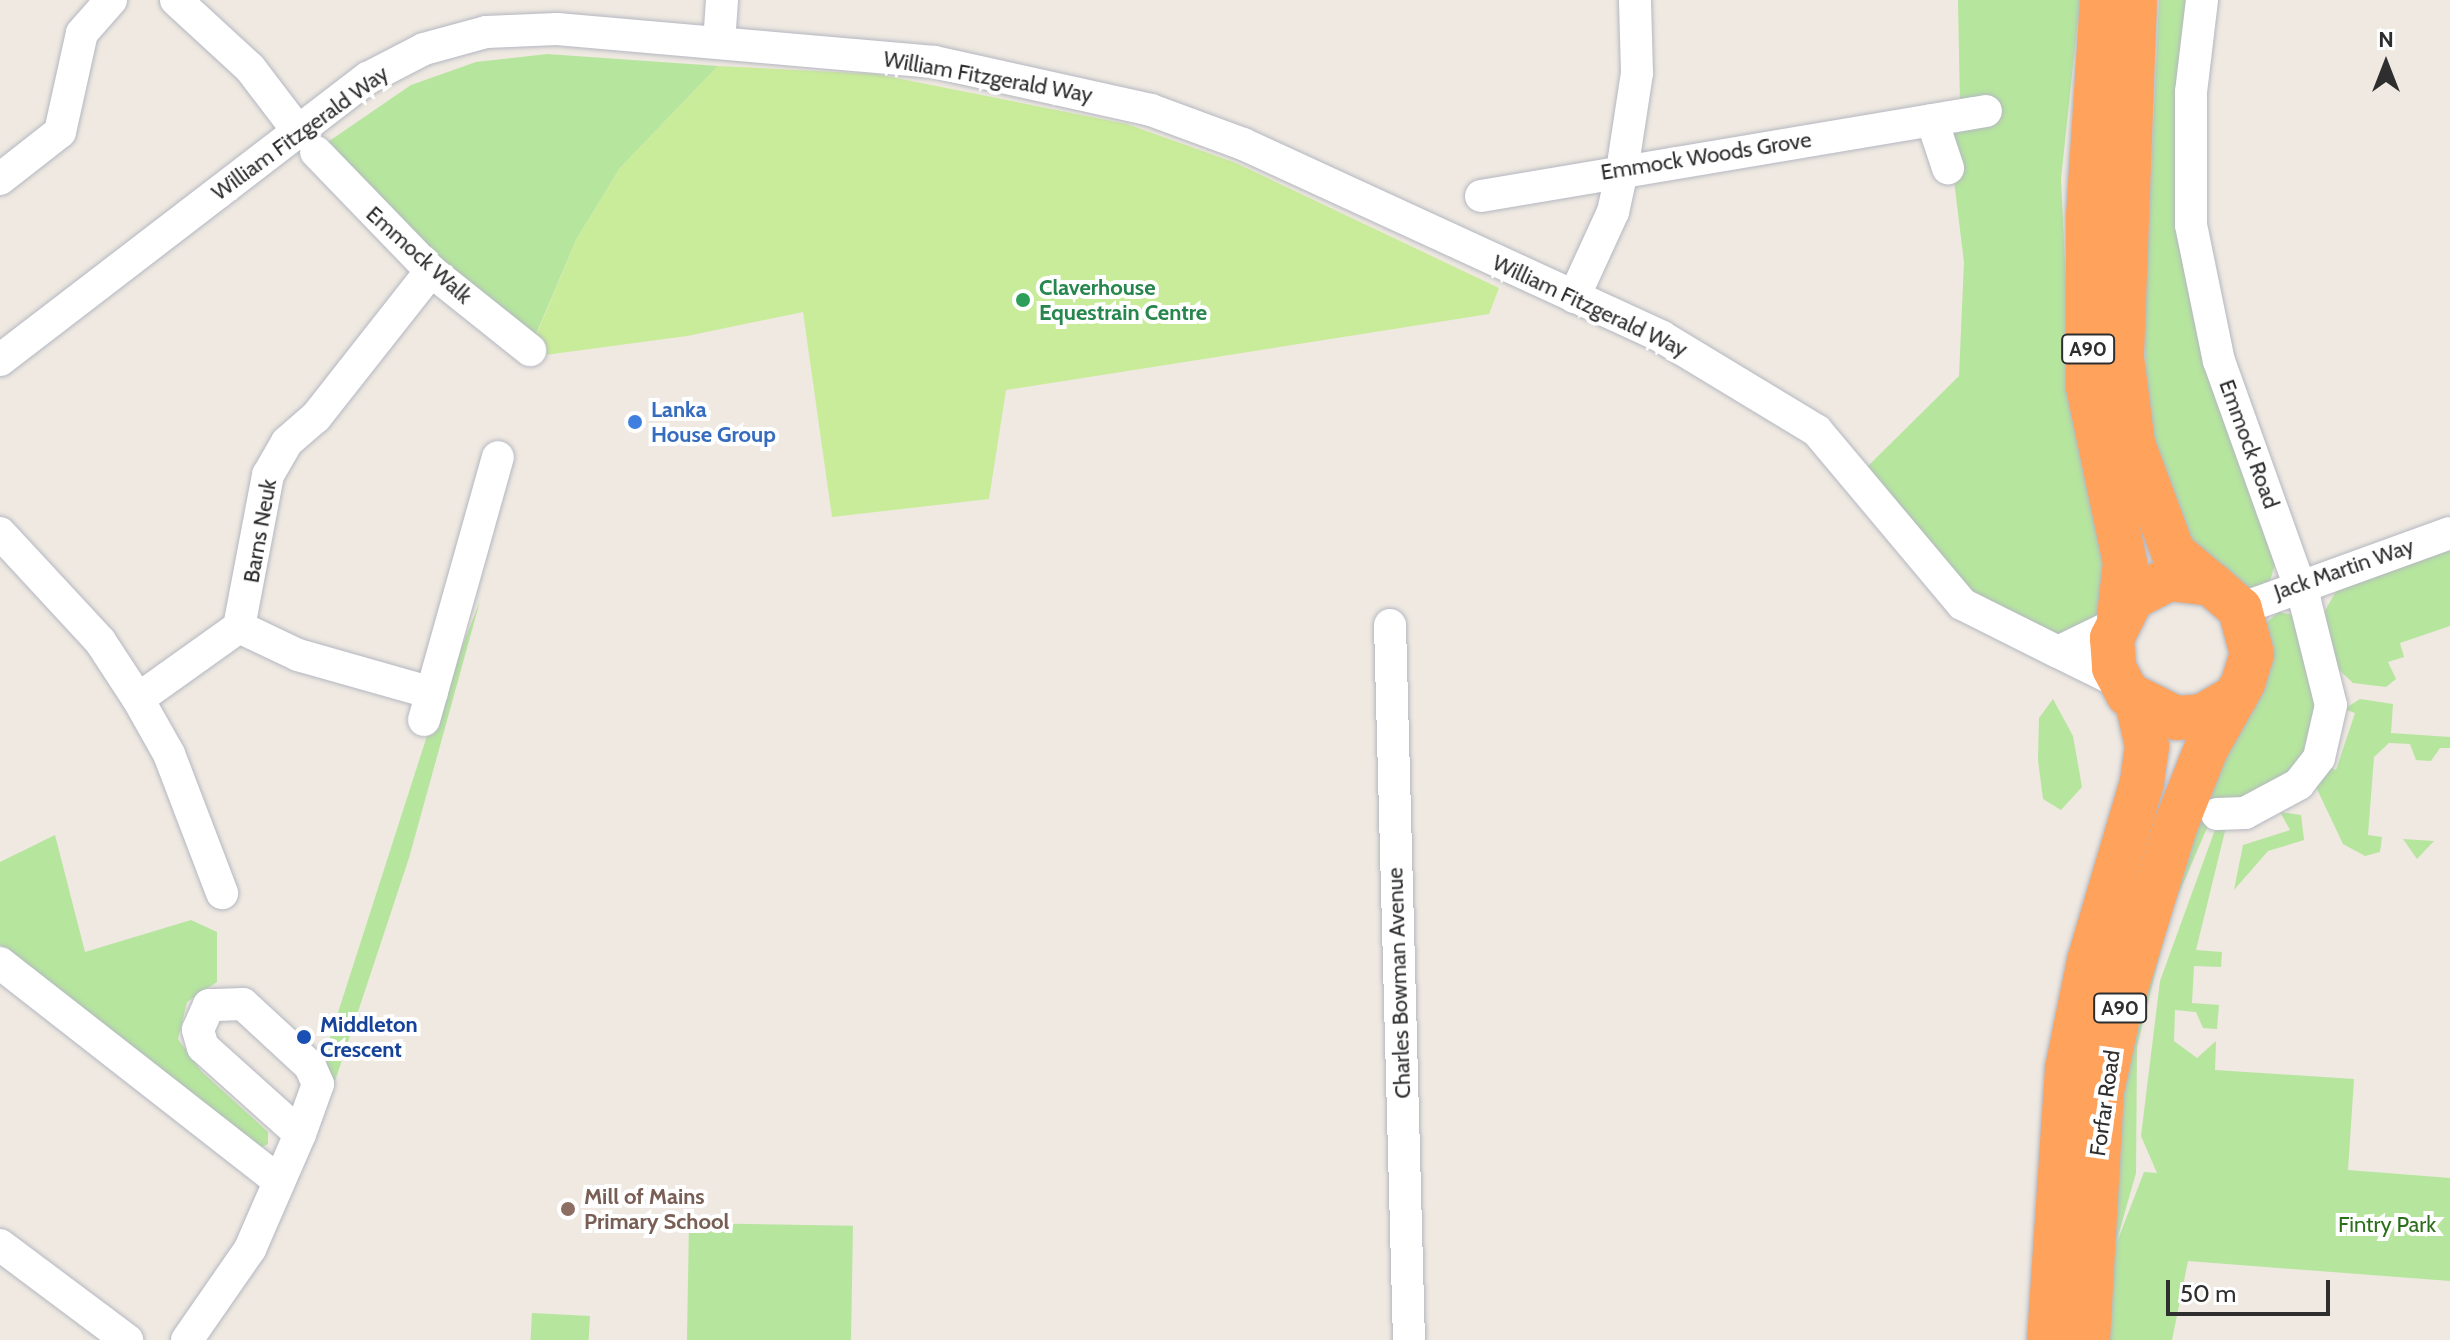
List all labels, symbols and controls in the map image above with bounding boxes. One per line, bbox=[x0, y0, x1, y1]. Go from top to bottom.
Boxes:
north arrow bbox=[2346, 24, 2426, 104]
text: N bbox=[2378, 26, 2394, 53]
street label: William Fitzgerald Way bbox=[881, 46, 1095, 108]
street label: William Fitzgerald Way bbox=[207, 60, 393, 206]
street label: Emmock Woods Grove bbox=[1599, 126, 1813, 186]
street label: Emmock Walk bbox=[361, 201, 477, 309]
street label: William Fitzgerald Way bbox=[1488, 249, 1692, 363]
place label: Claverhouse Equestrain Centre bbox=[1039, 274, 1207, 326]
marker: Claverhouse Equestrain Centre bbox=[1014, 291, 1032, 309]
road number: A90 bbox=[2060, 333, 2116, 365]
street label: Emmock Road bbox=[2213, 376, 2285, 512]
place label: Lanka House Group bbox=[651, 396, 776, 448]
marker: Lanka House Group bbox=[626, 413, 644, 431]
street label: Barns Neuk bbox=[238, 477, 282, 585]
street label: Jack Martin Way bbox=[2270, 533, 2418, 605]
street label: Charles Bowman Avenue bbox=[1382, 867, 1416, 1099]
road number: A90 bbox=[2092, 992, 2148, 1024]
place label: Middleton Crescent bbox=[320, 1011, 418, 1062]
marker: Middleton Crescent bbox=[295, 1028, 313, 1046]
street label: Forfar Road bbox=[2084, 1048, 2126, 1158]
place label: Mill of Mains Primary School bbox=[584, 1183, 729, 1234]
marker: Mill of Mains Primary School bbox=[559, 1200, 577, 1218]
park label: Fintry Park bbox=[2338, 1212, 2436, 1238]
scale bar bbox=[2170, 1264, 2334, 1314]
text: 50 m bbox=[2180, 1279, 2236, 1308]

